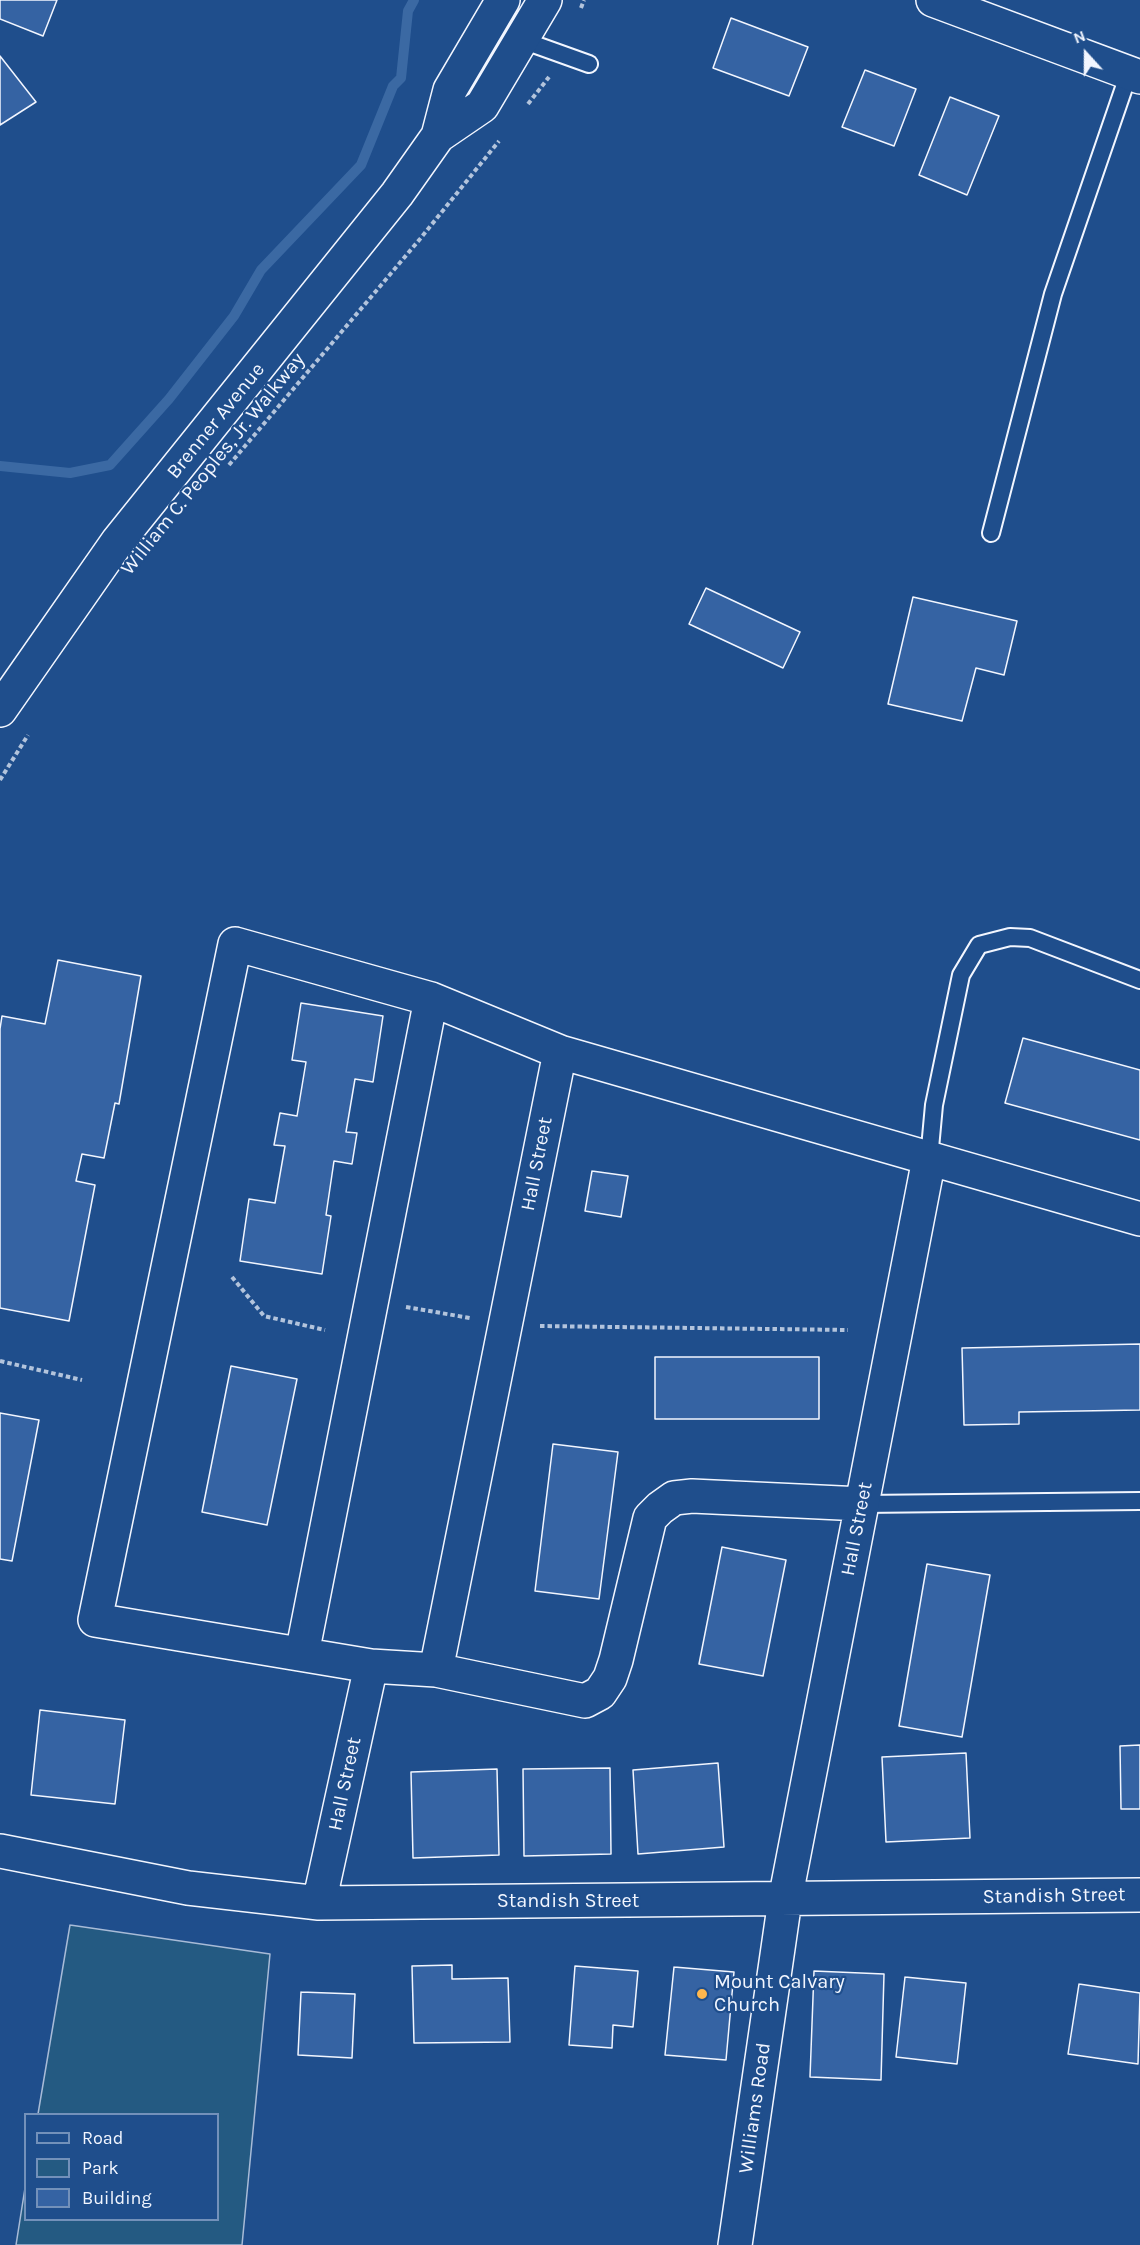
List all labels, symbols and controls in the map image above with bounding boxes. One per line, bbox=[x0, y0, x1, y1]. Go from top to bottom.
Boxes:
north arrow bbox=[1056, 24, 1116, 84]
text: N bbox=[1071, 26, 1088, 48]
street label: William C. Peoples, Jr. Walkway bbox=[116, 348, 310, 580]
street label: Brenner Avenue bbox=[162, 358, 270, 484]
street label: Hall Street bbox=[516, 1115, 558, 1213]
street label: Hall Street bbox=[836, 1480, 878, 1578]
street label: Hall Street bbox=[323, 1735, 367, 1833]
street label: Standish Street bbox=[982, 1883, 1126, 1909]
street label: Standish Street bbox=[497, 1889, 639, 1913]
place label: Mount Calvary Church bbox=[714, 1970, 845, 2017]
marker: Mount Calvary Church bbox=[695, 1987, 709, 2001]
street label: Williams Road bbox=[734, 2041, 776, 2175]
legend bbox=[24, 2113, 219, 2221]
text: Road bbox=[82, 2127, 123, 2149]
text: Park bbox=[82, 2157, 119, 2179]
text: Building bbox=[82, 2187, 152, 2209]

